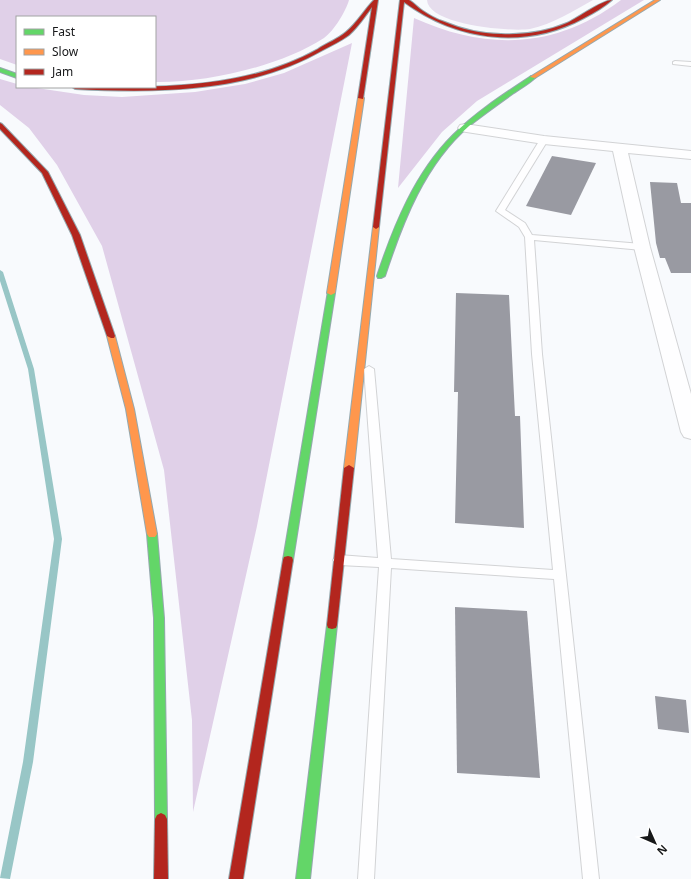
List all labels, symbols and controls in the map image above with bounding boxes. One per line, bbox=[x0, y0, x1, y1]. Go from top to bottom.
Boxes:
legend bbox=[16, 16, 156, 88]
text: Fast bbox=[52, 23, 76, 40]
text: Slow bbox=[52, 43, 79, 60]
text: Jam bbox=[51, 63, 73, 80]
north arrow bbox=[635, 823, 675, 863]
text: N bbox=[654, 842, 671, 859]

